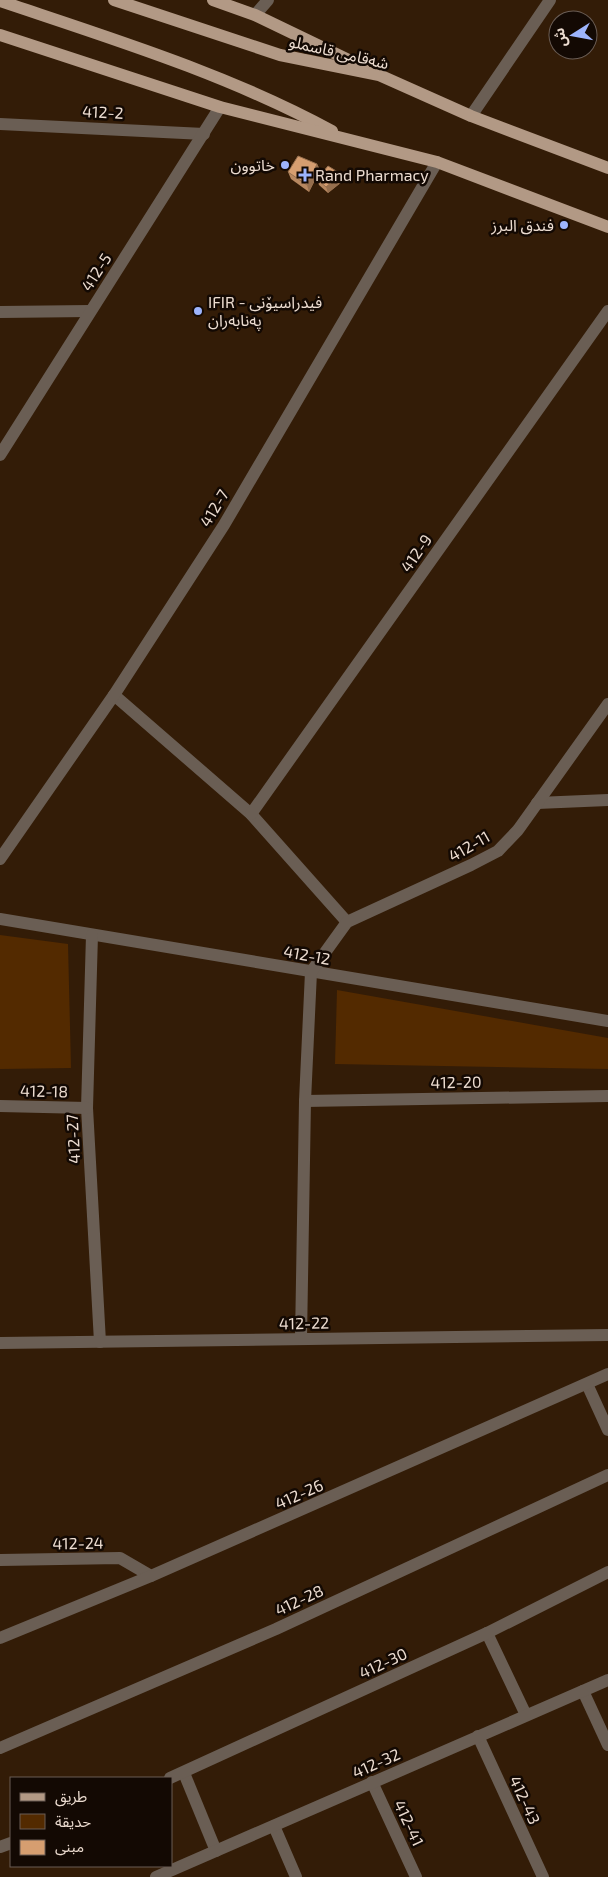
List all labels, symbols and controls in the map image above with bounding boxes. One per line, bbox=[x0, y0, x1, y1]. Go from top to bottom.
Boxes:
north arrow bbox=[548, 10, 598, 60]
text: ش bbox=[550, 27, 570, 49]
street label: شەقامی قاسملو bbox=[287, 31, 391, 73]
street label: 412-2 bbox=[82, 101, 124, 122]
place label: خاتوون bbox=[230, 155, 275, 175]
marker: خاتوون bbox=[279, 159, 291, 171]
place label: Rand Pharmacy bbox=[315, 165, 429, 184]
marker: Rand Pharmacy bbox=[299, 169, 311, 181]
place label: فندق البرز bbox=[490, 215, 554, 235]
marker: فندق البرز bbox=[558, 219, 570, 231]
street label: 412-5 bbox=[76, 249, 115, 294]
place label: IFIR - فیدراسیۆنی پەنابەران bbox=[208, 292, 322, 331]
marker: IFIR - فیدراسیۆنی پەنابەران bbox=[192, 305, 204, 317]
street label: 412-7 bbox=[195, 486, 232, 530]
street label: 412-9 bbox=[396, 530, 435, 575]
street label: 412-11 bbox=[445, 826, 493, 865]
street label: 412-12 bbox=[282, 941, 332, 968]
street label: 412-20 bbox=[430, 1072, 482, 1091]
street label: 412-18 bbox=[20, 1081, 68, 1100]
street label: 412-27 bbox=[62, 1114, 83, 1164]
street label: 412-22 bbox=[279, 1313, 329, 1332]
street label: 412-26 bbox=[272, 1475, 326, 1512]
street label: 412-24 bbox=[52, 1533, 104, 1552]
street label: 412-28 bbox=[272, 1580, 326, 1619]
street label: 412-30 bbox=[356, 1643, 410, 1682]
street label: 412-32 bbox=[349, 1744, 403, 1781]
street label: 412-43 bbox=[506, 1773, 545, 1827]
legend bbox=[10, 1777, 172, 1867]
text: طريق bbox=[55, 1787, 87, 1807]
street label: 412-41 bbox=[391, 1797, 428, 1849]
text: حديقة bbox=[55, 1812, 91, 1830]
text: مبنى bbox=[55, 1837, 84, 1856]

